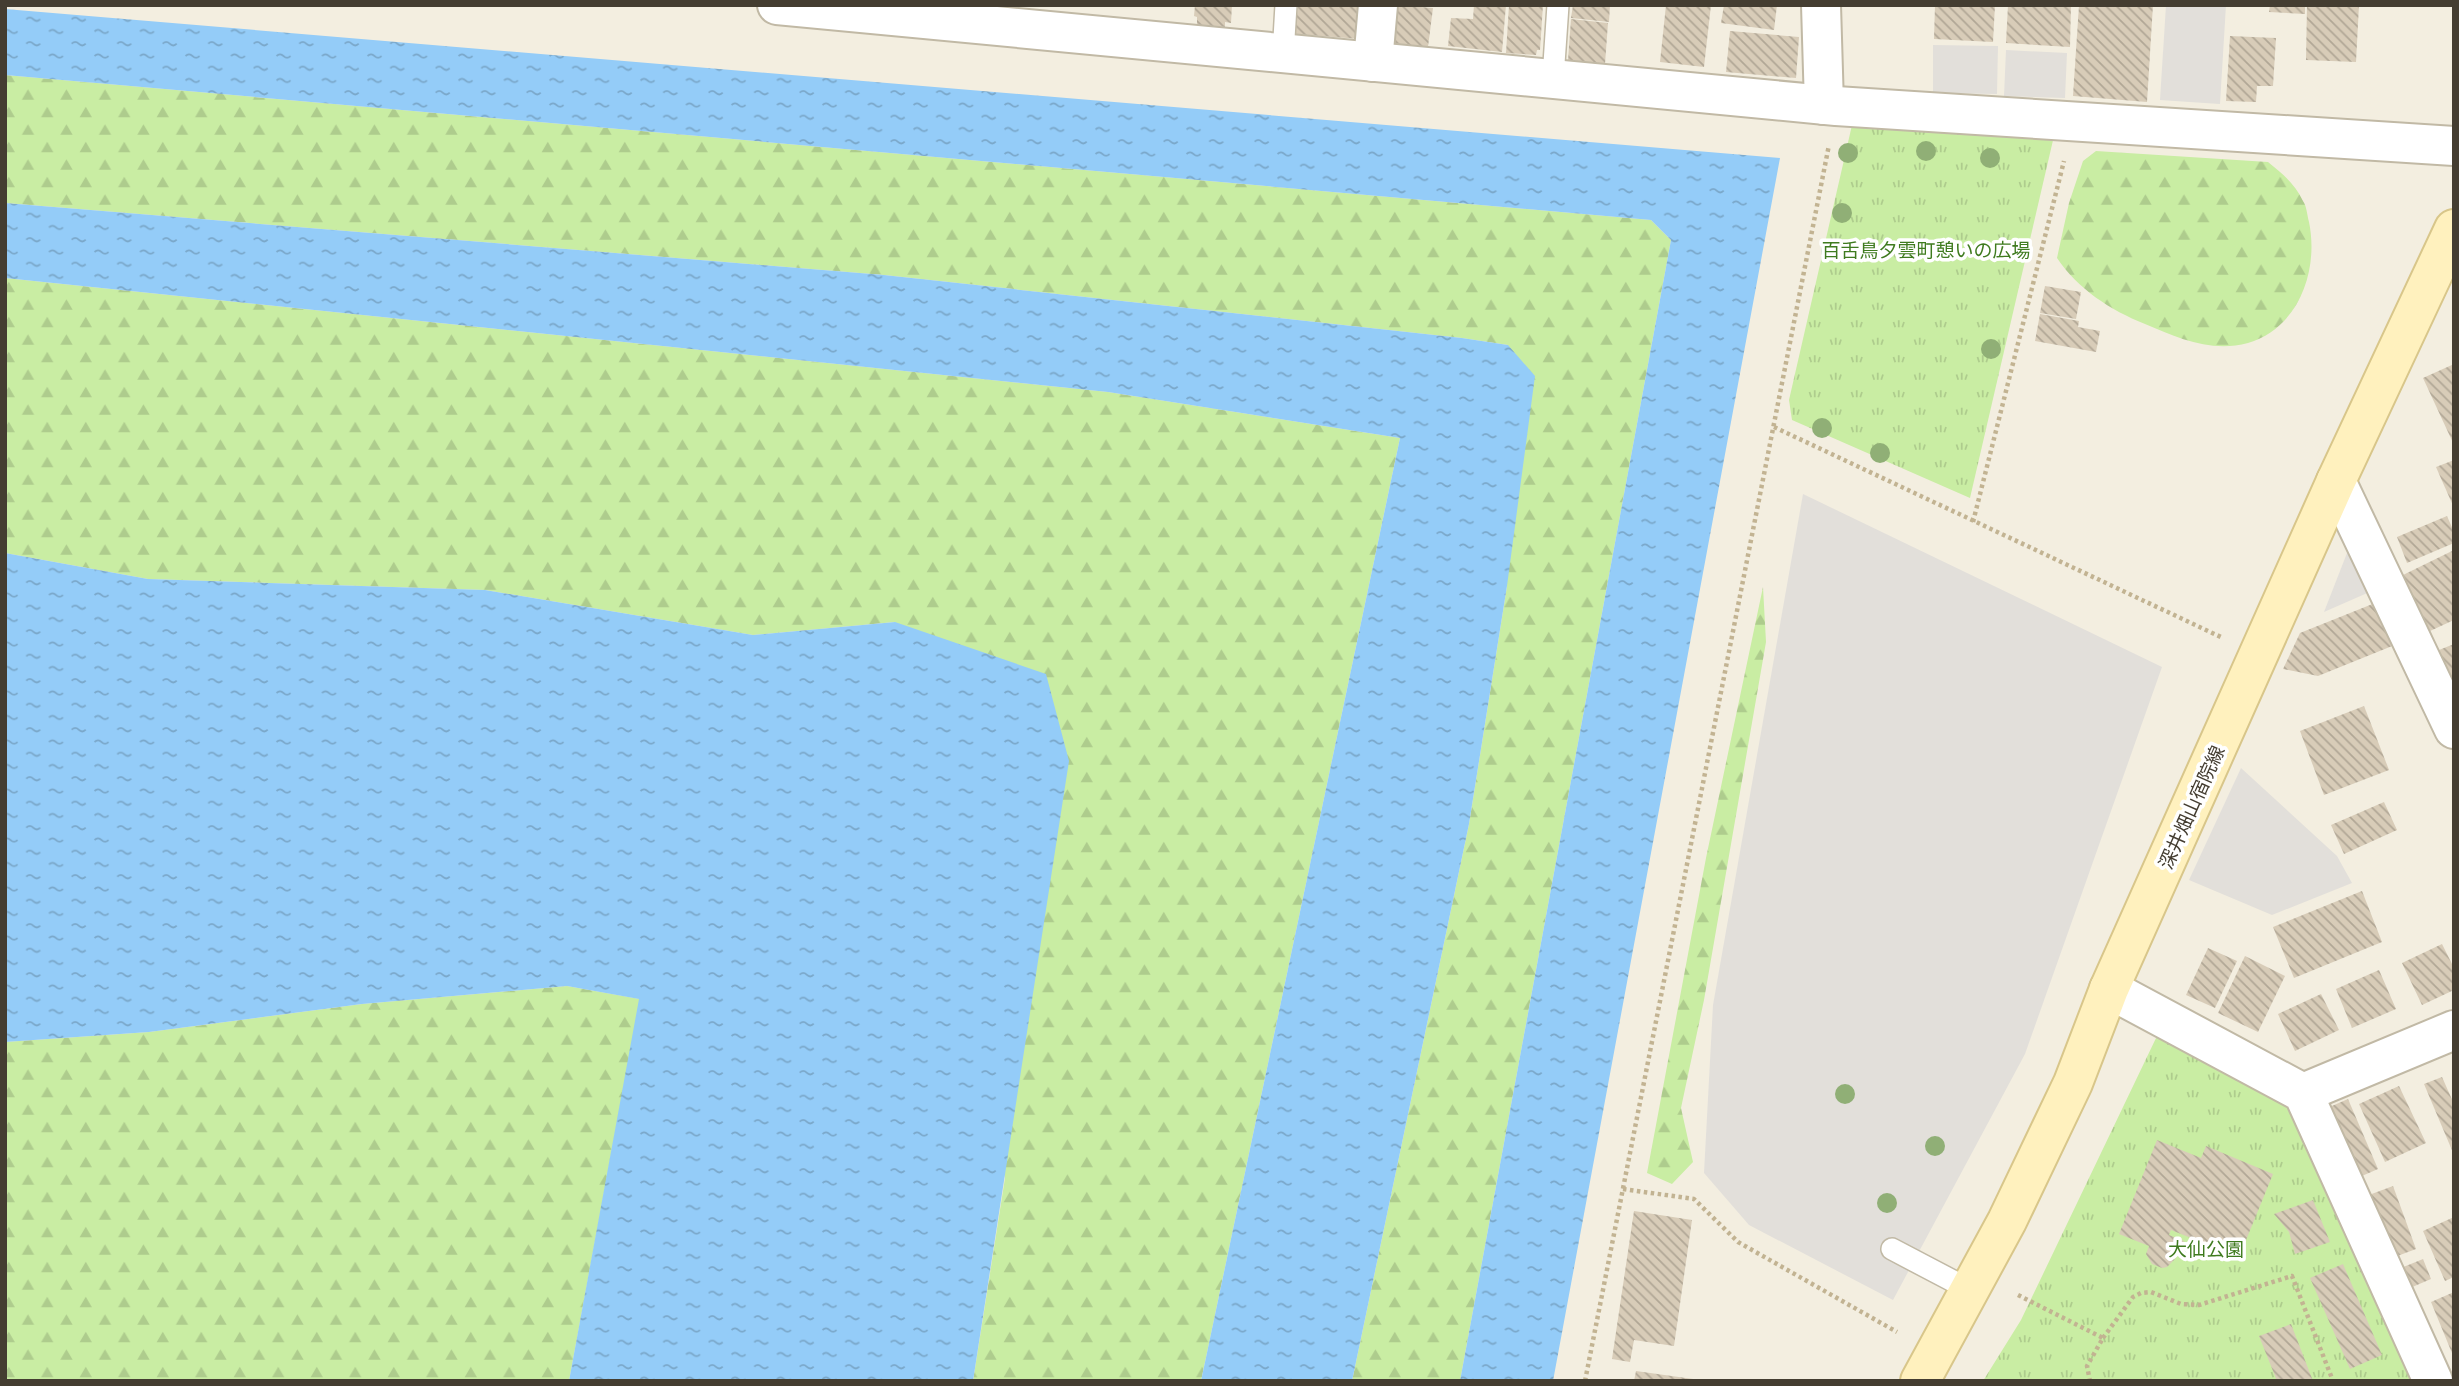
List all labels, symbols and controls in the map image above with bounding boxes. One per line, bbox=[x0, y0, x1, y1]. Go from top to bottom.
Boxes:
park label: 百舌鳥夕雲町憩いの広場 bbox=[1821, 235, 2031, 264]
street label: 深井畑山宿院線 bbox=[2151, 740, 2231, 874]
park label: 大仙公園 bbox=[2168, 1234, 2244, 1263]

